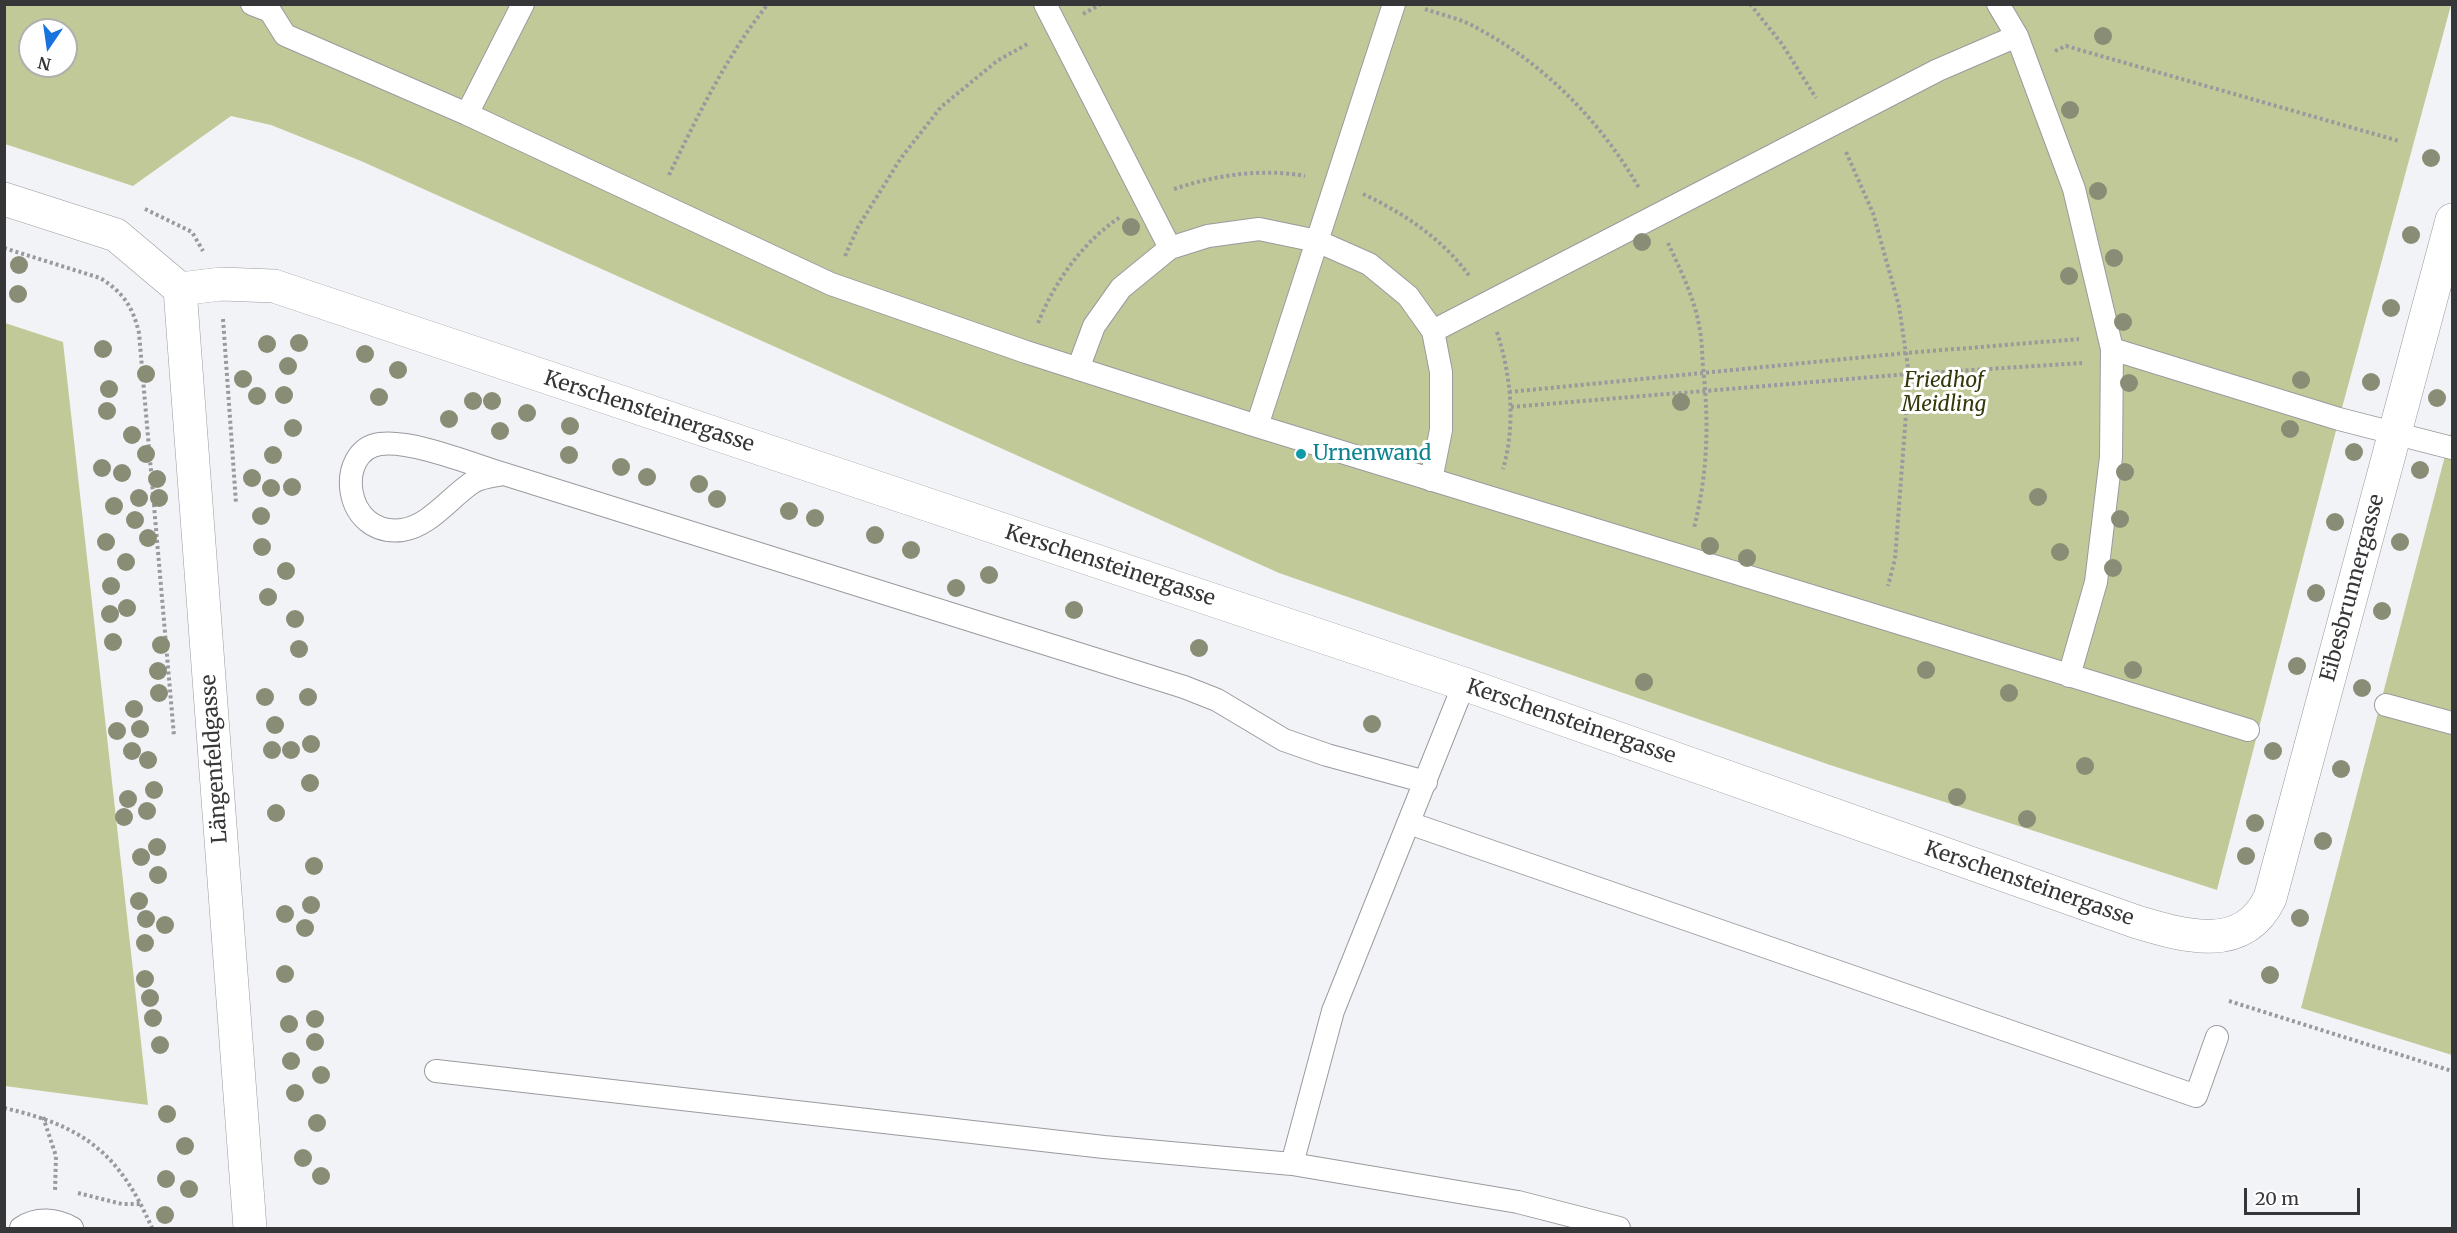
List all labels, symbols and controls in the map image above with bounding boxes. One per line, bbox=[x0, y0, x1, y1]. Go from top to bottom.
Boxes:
north arrow bbox=[18, 18, 78, 78]
text: N bbox=[36, 52, 53, 75]
street label: Kerschensteinergasse bbox=[541, 366, 757, 458]
park label: Friedhof Meidling bbox=[1902, 368, 1986, 418]
place label: Urnenwand bbox=[1313, 441, 1431, 467]
marker: Urnenwand bbox=[1294, 447, 1308, 461]
street label: Eibesbrunnergasse bbox=[2316, 492, 2390, 684]
street label: Kerschensteinergasse bbox=[1002, 520, 1218, 612]
street label: Längenfeldgasse bbox=[197, 674, 233, 844]
street label: Kerschensteinergasse bbox=[1463, 674, 1679, 770]
street label: Kerschensteinergasse bbox=[1921, 836, 2137, 932]
scale bar bbox=[2247, 1176, 2362, 1214]
text: 20 m bbox=[2255, 1187, 2299, 1210]

